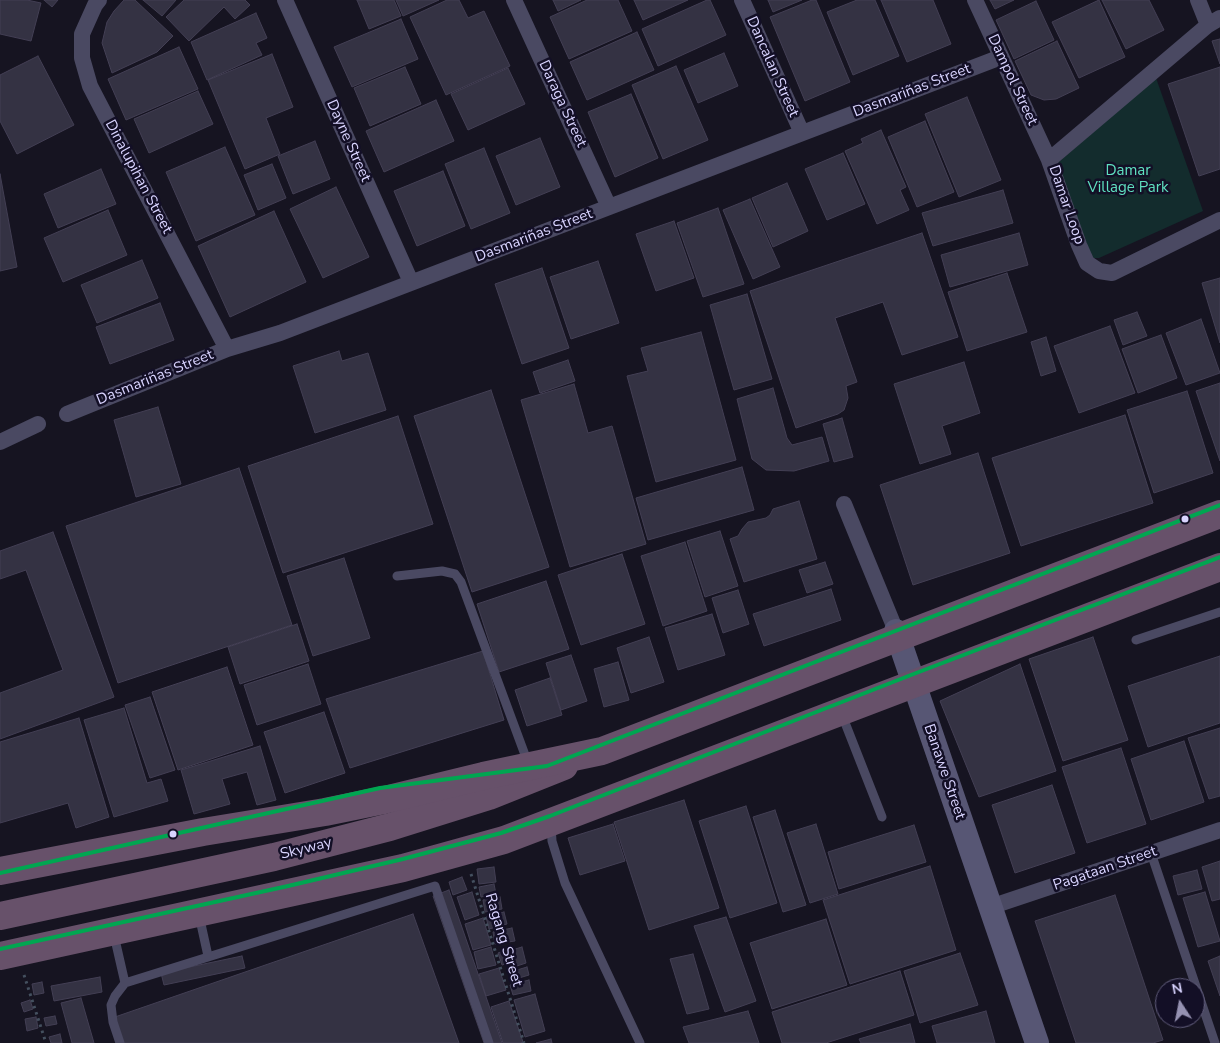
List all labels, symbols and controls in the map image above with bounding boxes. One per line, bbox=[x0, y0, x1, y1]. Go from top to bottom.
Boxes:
street label: Dancalan Street bbox=[742, 14, 802, 120]
street label: Dampol Street bbox=[983, 32, 1041, 128]
street label: Daraga Street bbox=[534, 58, 590, 150]
street label: Dasmariñas Street bbox=[851, 60, 973, 122]
street label: Dayne Street bbox=[322, 97, 374, 185]
street label: Dinalupihan Street bbox=[100, 117, 176, 237]
park label: Damar Village Park bbox=[1087, 162, 1169, 197]
street label: Damar Loop bbox=[1044, 163, 1088, 247]
street label: Dasmariñas Street bbox=[473, 205, 595, 267]
street label: Dasmariñas Street bbox=[94, 346, 216, 410]
unlabelled marker bbox=[1180, 514, 1190, 524]
street label: Banawe Street bbox=[919, 722, 969, 822]
unlabelled marker bbox=[168, 829, 178, 839]
street label: Skyway bbox=[278, 834, 334, 864]
street label: Pagataan Street bbox=[1051, 843, 1159, 895]
street label: Ragang Street bbox=[480, 891, 526, 989]
north arrow bbox=[1155, 978, 1205, 1028]
text: N bbox=[1170, 978, 1184, 999]

